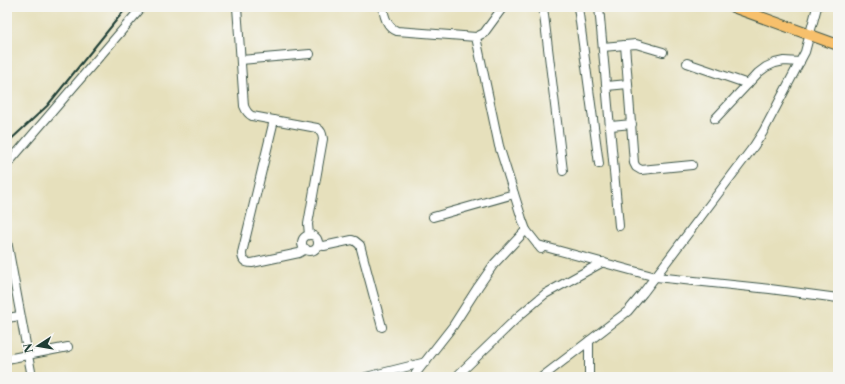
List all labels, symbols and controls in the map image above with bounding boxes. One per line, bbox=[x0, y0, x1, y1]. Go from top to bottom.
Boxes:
north arrow bbox=[18, 326, 58, 366]
text: N bbox=[20, 342, 36, 354]

